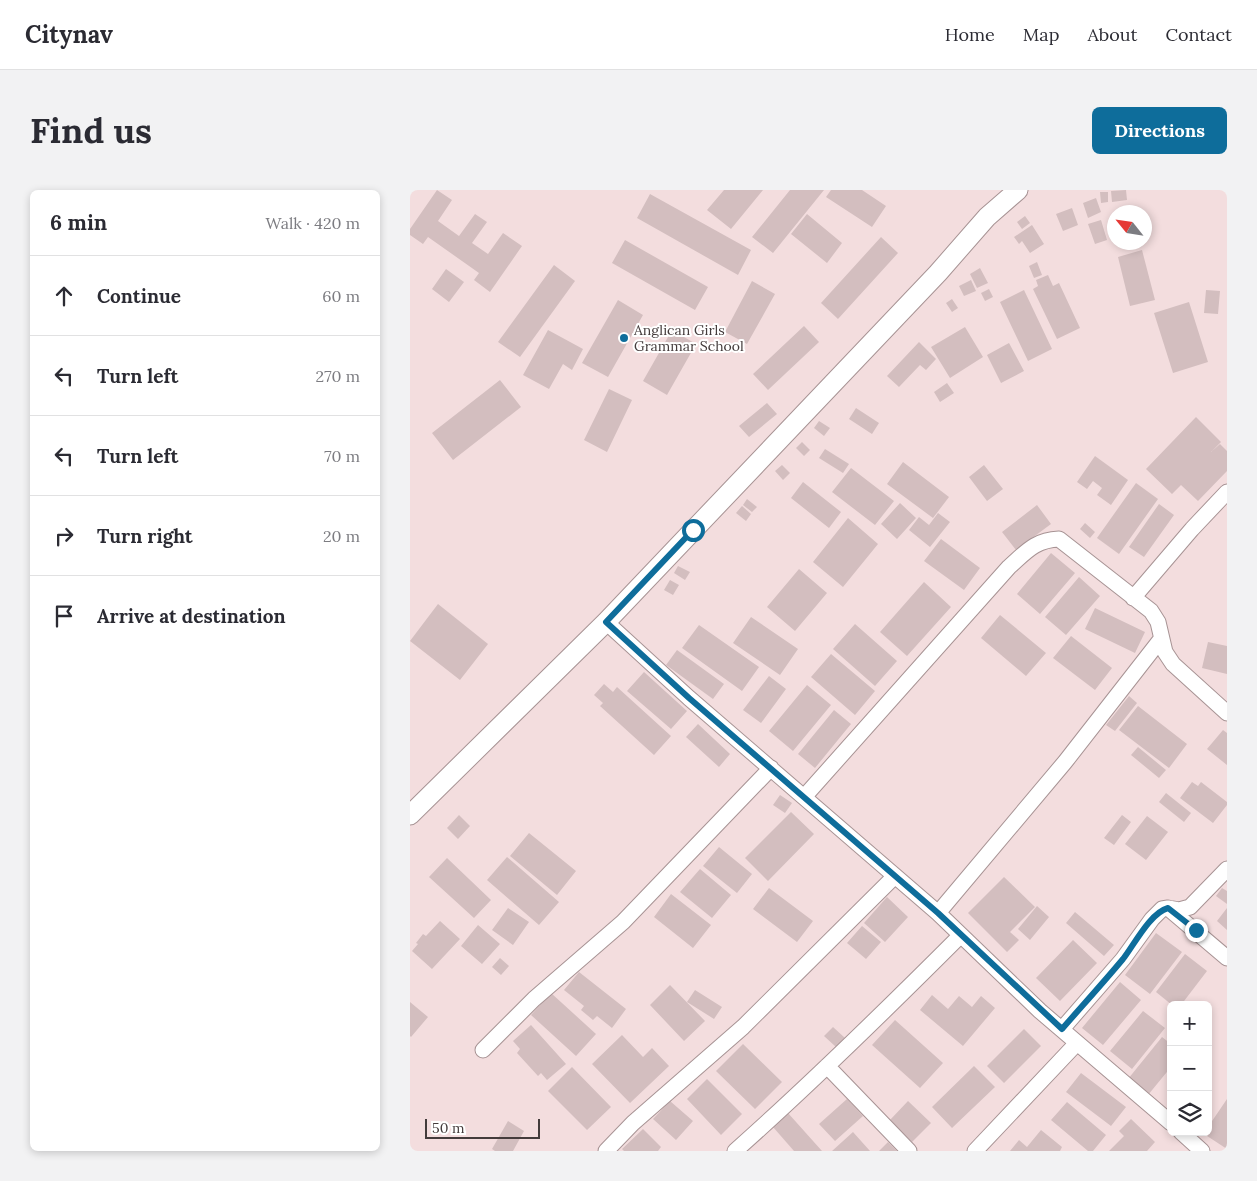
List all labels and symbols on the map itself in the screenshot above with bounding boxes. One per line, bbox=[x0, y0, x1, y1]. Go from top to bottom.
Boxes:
north arrow bbox=[1107, 205, 1152, 250]
place label: Anglican Girls Grammar School bbox=[633, 321, 744, 355]
marker: Anglican Girls Grammar School bbox=[618, 332, 630, 344]
route start bbox=[682, 519, 705, 542]
route end bbox=[1185, 919, 1208, 942]
scale bar bbox=[425, 1116, 540, 1139]

